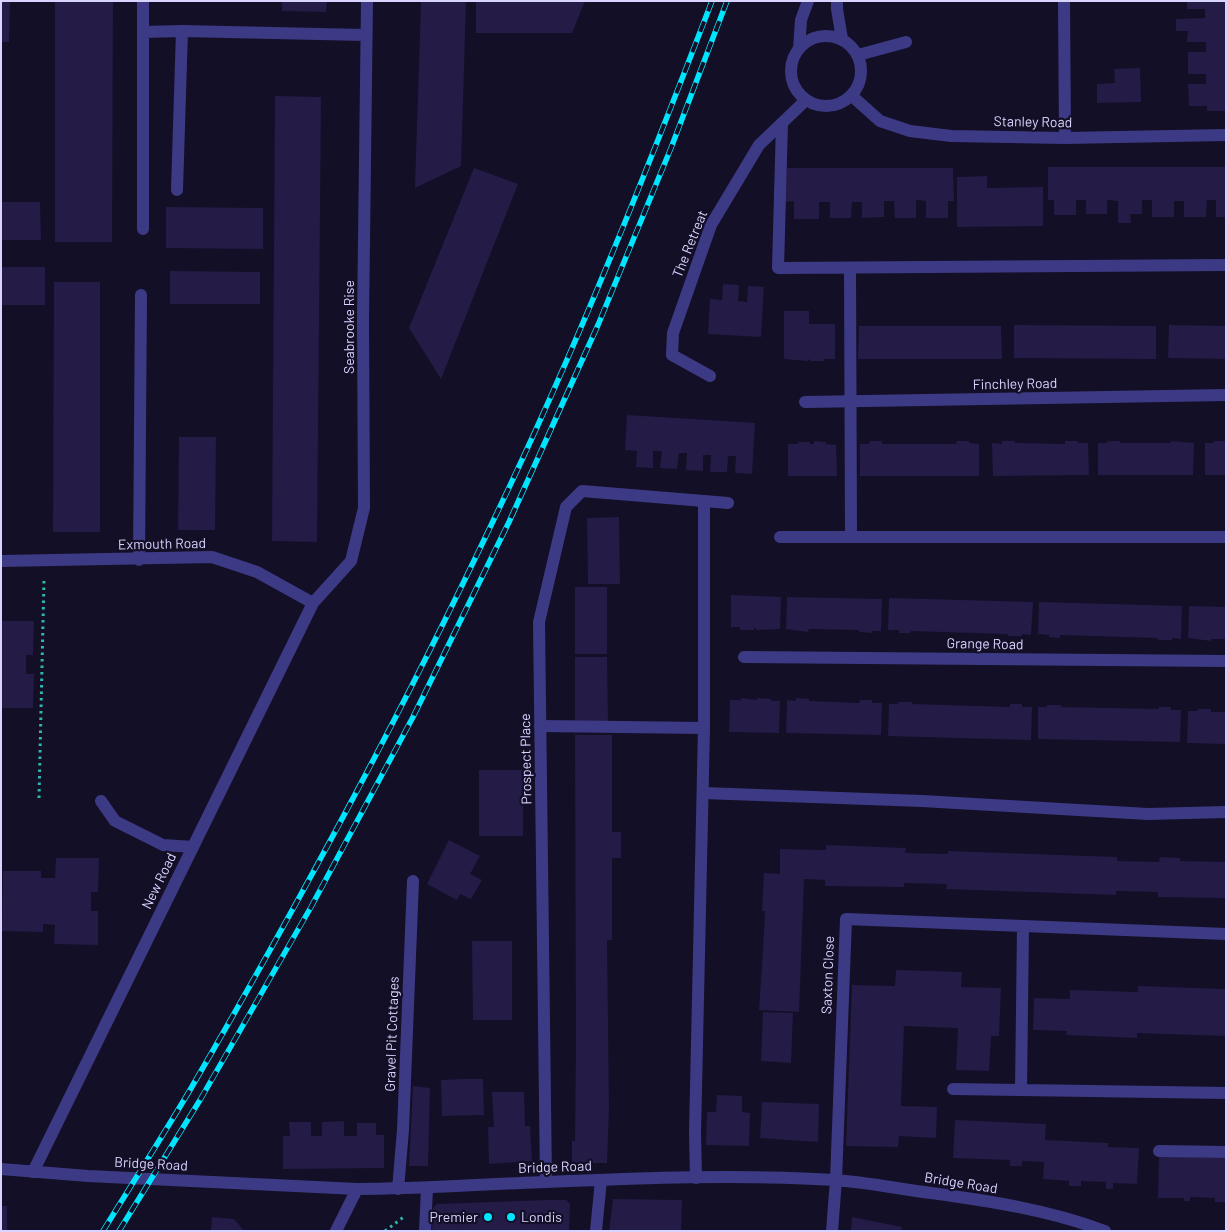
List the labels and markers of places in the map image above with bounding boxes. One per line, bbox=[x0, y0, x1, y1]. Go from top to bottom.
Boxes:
place label: Premier bbox=[430, 1209, 478, 1225]
place label: Londis bbox=[521, 1209, 562, 1225]
marker: Premier bbox=[482, 1211, 494, 1223]
marker: Londis bbox=[505, 1211, 517, 1223]

